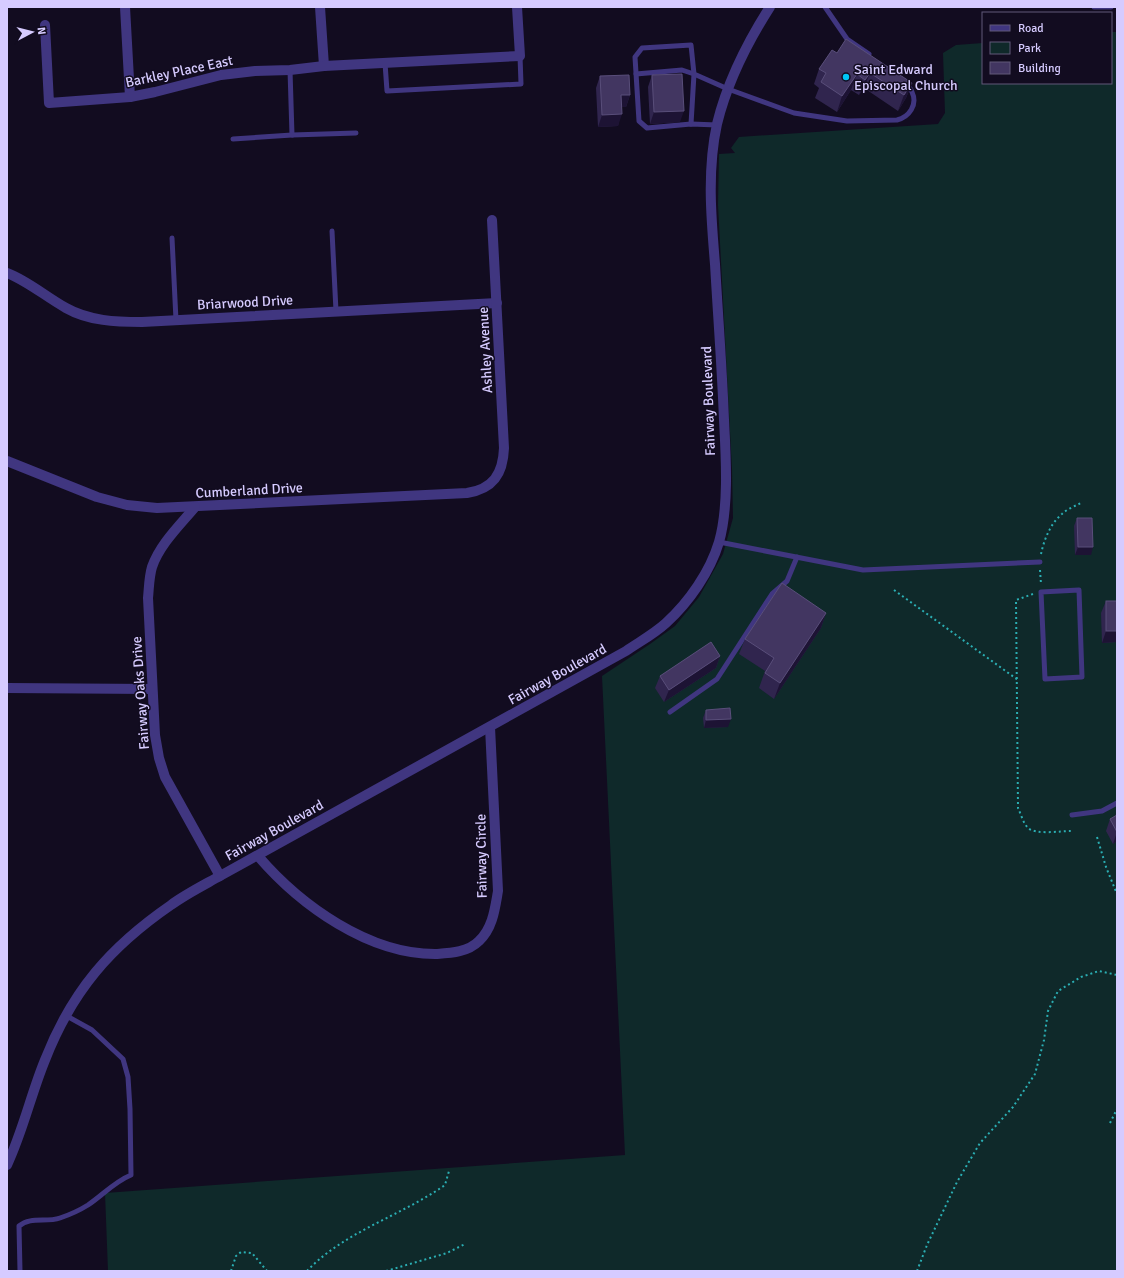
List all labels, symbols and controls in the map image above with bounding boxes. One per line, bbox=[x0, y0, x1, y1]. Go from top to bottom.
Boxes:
north arrow bbox=[12, 12, 52, 52]
legend bbox=[982, 12, 1112, 84]
text: Road bbox=[1018, 21, 1044, 36]
text: N bbox=[35, 26, 48, 35]
text: Park bbox=[1018, 41, 1041, 56]
street label: Barkley Place East bbox=[124, 52, 235, 91]
place label: Saint Edward Episcopal Church bbox=[854, 61, 958, 94]
text: Building bbox=[1018, 61, 1061, 76]
marker: Saint Edward Episcopal Church bbox=[841, 72, 851, 82]
street label: Briarwood Drive bbox=[196, 291, 294, 314]
street label: Ashley Avenue bbox=[475, 306, 496, 394]
street label: Fairway Boulevard bbox=[698, 346, 719, 456]
street label: Cumberland Drive bbox=[195, 479, 303, 502]
street label: Fairway Oaks Drive bbox=[128, 636, 153, 750]
street label: Fairway Boulevard bbox=[505, 640, 609, 708]
street label: Fairway Boulevard bbox=[222, 796, 326, 864]
street label: Fairway Circle bbox=[472, 814, 491, 898]

